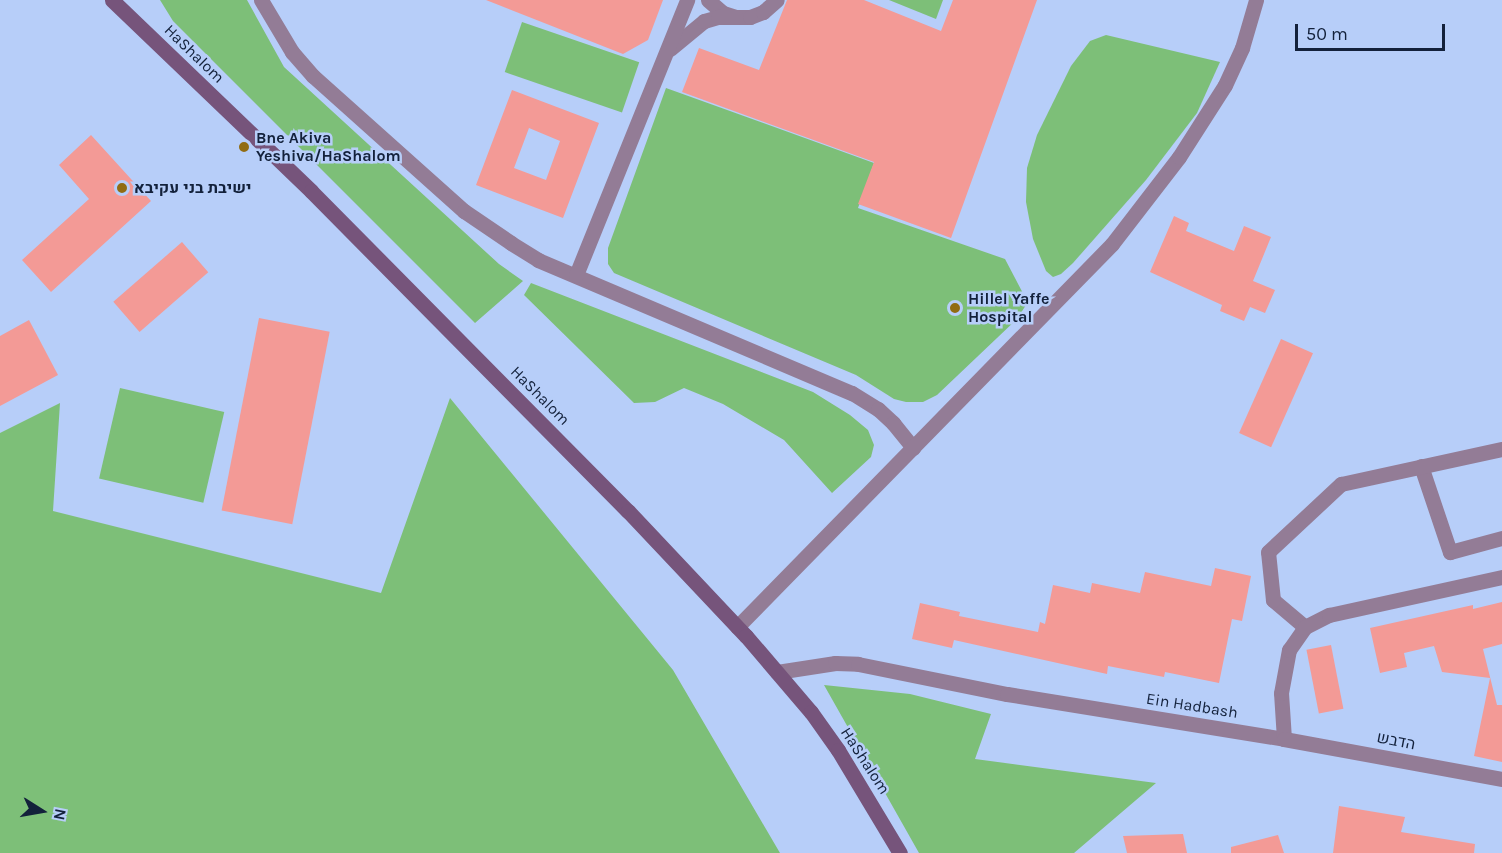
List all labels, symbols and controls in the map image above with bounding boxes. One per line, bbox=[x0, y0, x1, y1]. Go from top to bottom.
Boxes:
scale bar bbox=[1298, 12, 1448, 50]
street label: HaShalom bbox=[160, 21, 228, 87]
text: 50 m bbox=[1306, 23, 1348, 45]
place label: Bne Akiva Yeshiva/HaShalom bbox=[256, 128, 401, 166]
marker: Bne Akiva Yeshiva/HaShalom bbox=[237, 140, 251, 154]
place label: ישיבת בני עקיבא bbox=[134, 178, 251, 198]
marker: ישיבת בני עקיבא bbox=[115, 181, 129, 195]
place label: Hillel Yaffe Hospital bbox=[968, 289, 1049, 327]
marker: Hillel Yaffe Hospital bbox=[946, 299, 964, 317]
street label: HaShalom bbox=[506, 362, 574, 430]
street label: Ein Hadbash bbox=[1145, 689, 1239, 723]
street label: HaShalom bbox=[836, 724, 894, 798]
street label: הדבש bbox=[1375, 728, 1417, 754]
north arrow bbox=[12, 781, 72, 841]
text: N bbox=[50, 807, 71, 822]

